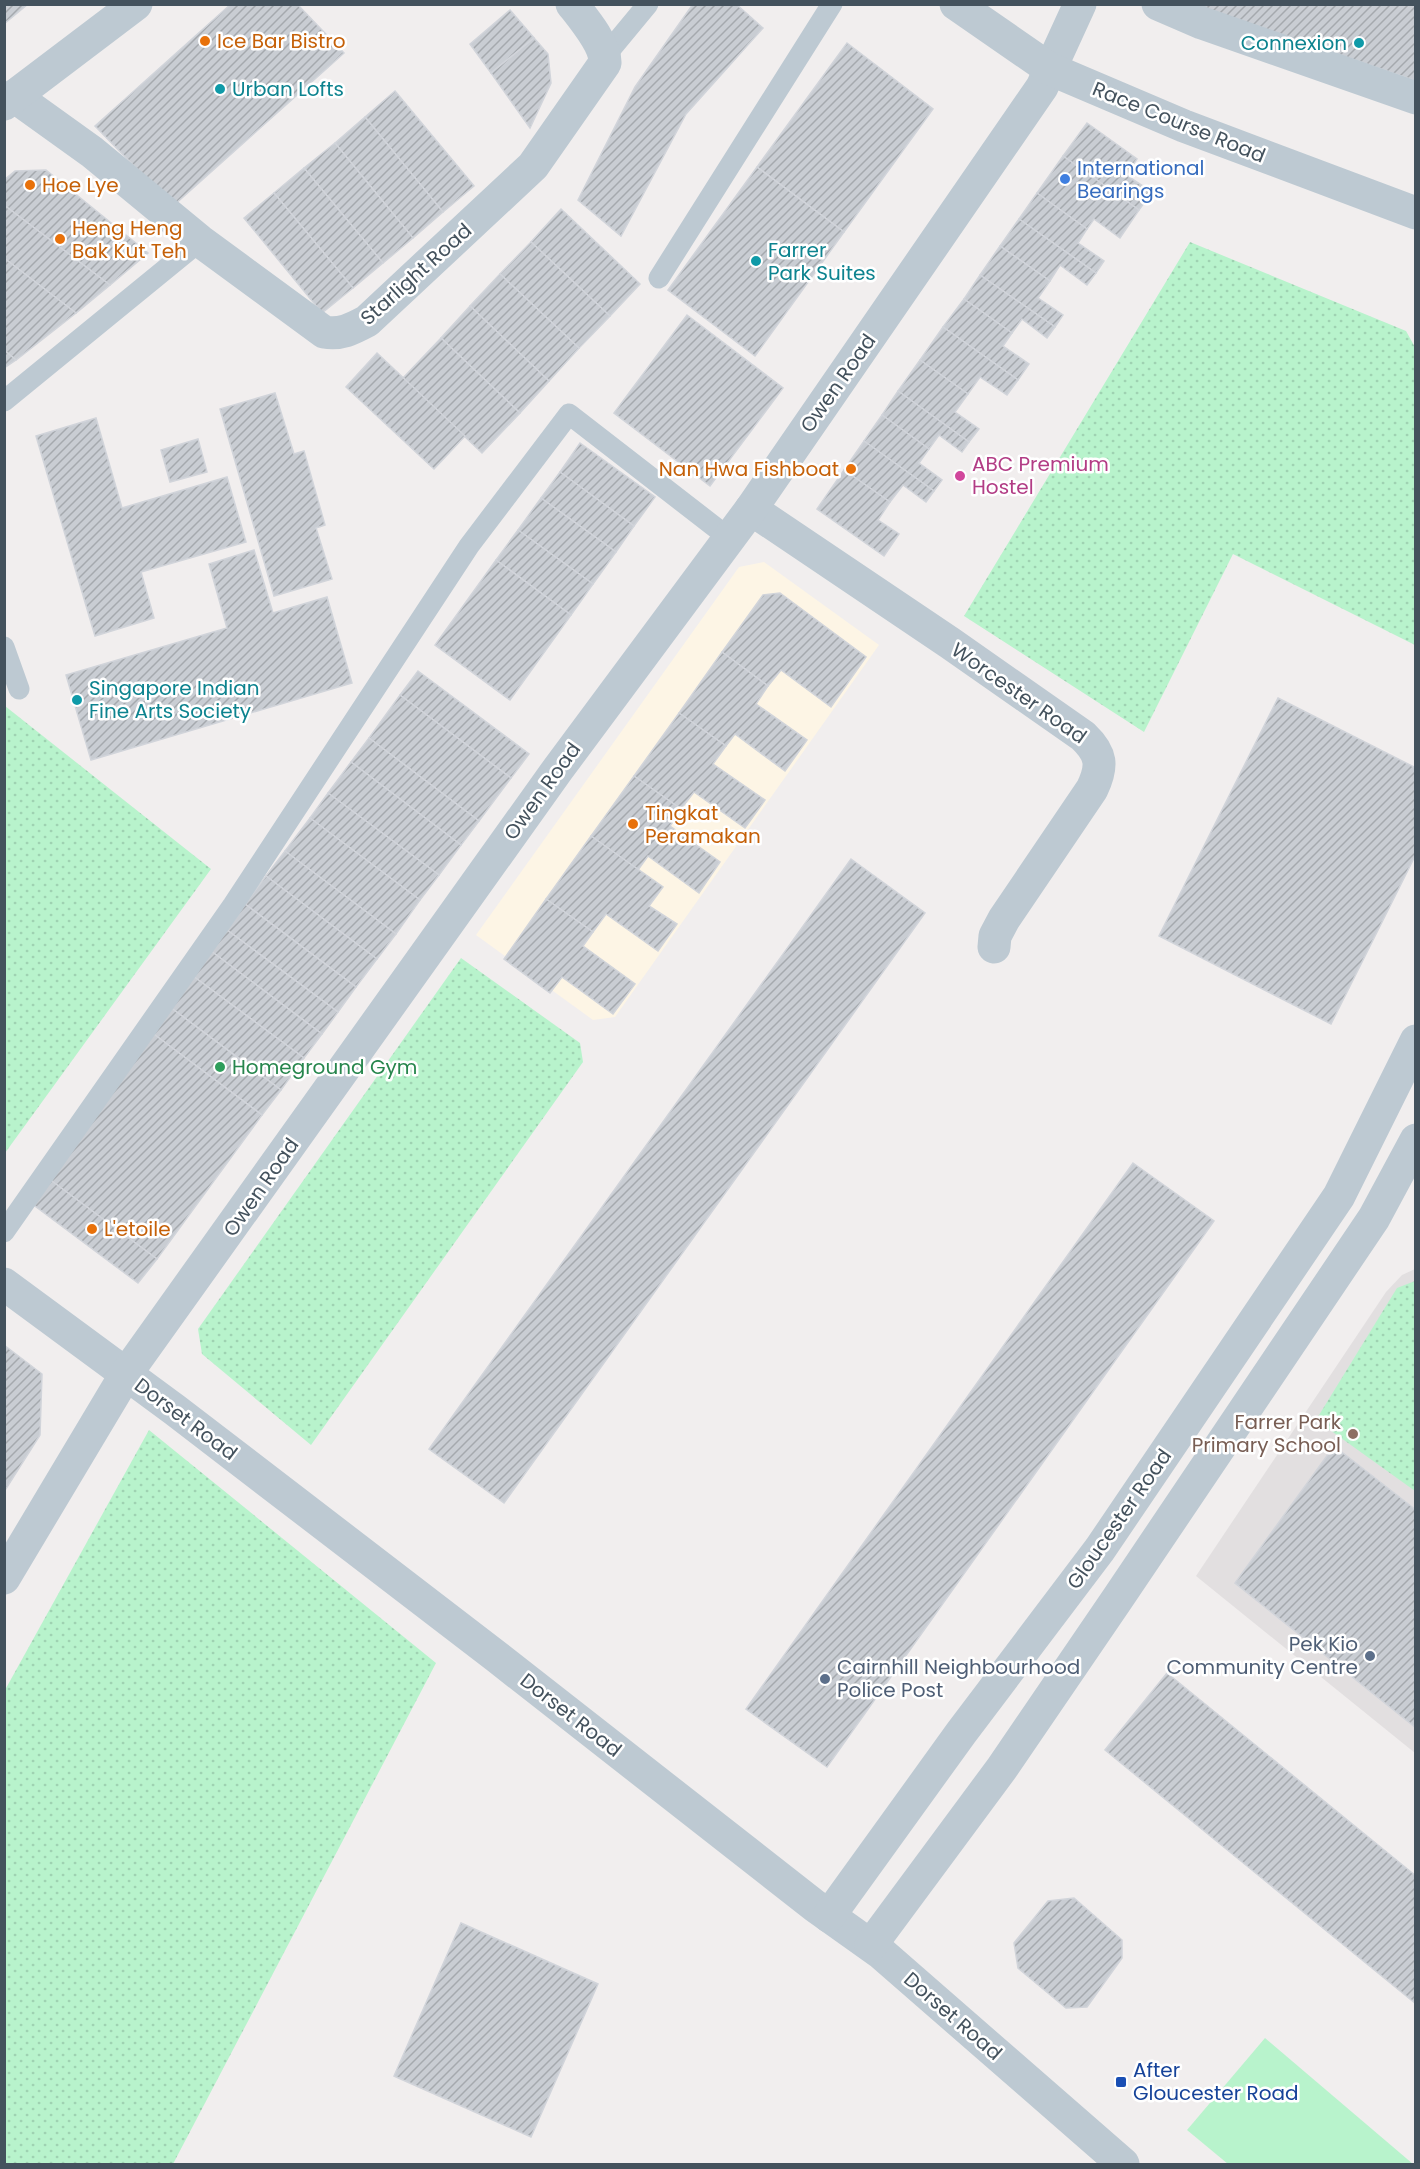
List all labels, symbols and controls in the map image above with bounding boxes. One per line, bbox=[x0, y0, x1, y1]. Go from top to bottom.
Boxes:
place label: Ice Bar Bistro bbox=[217, 27, 346, 55]
place label: Connexion bbox=[1241, 29, 1347, 57]
marker: Ice Bar Bistro bbox=[198, 34, 212, 48]
marker: Connexion bbox=[1352, 36, 1366, 50]
place label: Urban Lofts bbox=[232, 75, 344, 103]
street label: Race Course Road bbox=[1088, 75, 1270, 169]
marker: Urban Lofts bbox=[213, 82, 227, 96]
place label: International Bearings bbox=[1077, 154, 1204, 205]
place label: Hoe Lye bbox=[42, 171, 119, 199]
marker: International Bearings bbox=[1058, 172, 1072, 186]
marker: Hoe Lye bbox=[23, 178, 37, 192]
place label: Heng Heng Bak Kut Teh bbox=[72, 214, 187, 265]
street label: Starlight Road bbox=[354, 216, 478, 332]
marker: Heng Heng Bak Kut Teh bbox=[53, 232, 67, 246]
place label: Farrer Park Suites bbox=[768, 236, 876, 287]
marker: Farrer Park Suites bbox=[749, 254, 763, 268]
street label: Owen Road bbox=[794, 328, 882, 438]
place label: ABC Premium Hostel bbox=[972, 450, 1109, 501]
place label: Nan Hwa Fishboat bbox=[659, 455, 839, 483]
marker: Nan Hwa Fishboat bbox=[844, 462, 858, 476]
marker: ABC Premium Hostel bbox=[953, 469, 967, 483]
street label: Worcester Road bbox=[946, 636, 1092, 750]
place label: Singapore Indian Fine Arts Society bbox=[89, 674, 260, 725]
marker: Singapore Indian Fine Arts Society bbox=[70, 693, 84, 707]
street label: Owen Road bbox=[497, 736, 587, 846]
place label: Tingkat Peramakan bbox=[645, 799, 761, 850]
marker: Tingkat Peramakan bbox=[626, 817, 640, 831]
place label: Homeground Gym bbox=[232, 1053, 417, 1081]
marker: Homeground Gym bbox=[213, 1060, 227, 1074]
street label: Owen Road bbox=[217, 1132, 305, 1242]
place label: L'etoile bbox=[104, 1215, 171, 1243]
marker: L'etoile bbox=[85, 1222, 99, 1236]
street label: Dorset Road bbox=[129, 1371, 243, 1467]
place label: Farrer Park Primary School bbox=[1192, 1408, 1342, 1459]
marker: Farrer Park Primary School bbox=[1346, 1427, 1360, 1441]
street label: Gloucester Road bbox=[1060, 1443, 1178, 1595]
place label: Pek Kio Community Centre bbox=[1166, 1630, 1358, 1681]
marker: Pek Kio Community Centre bbox=[1363, 1649, 1377, 1663]
place label: Cairnhill Neighbourhood Police Post bbox=[837, 1653, 1080, 1704]
street label: Dorset Road bbox=[514, 1666, 628, 1764]
marker: Cairnhill Neighbourhood Police Post bbox=[818, 1672, 832, 1686]
street label: Dorset Road bbox=[898, 1965, 1008, 2067]
place label: After Gloucester Road bbox=[1133, 2056, 1299, 2107]
marker: After Gloucester Road bbox=[1114, 2075, 1128, 2089]

